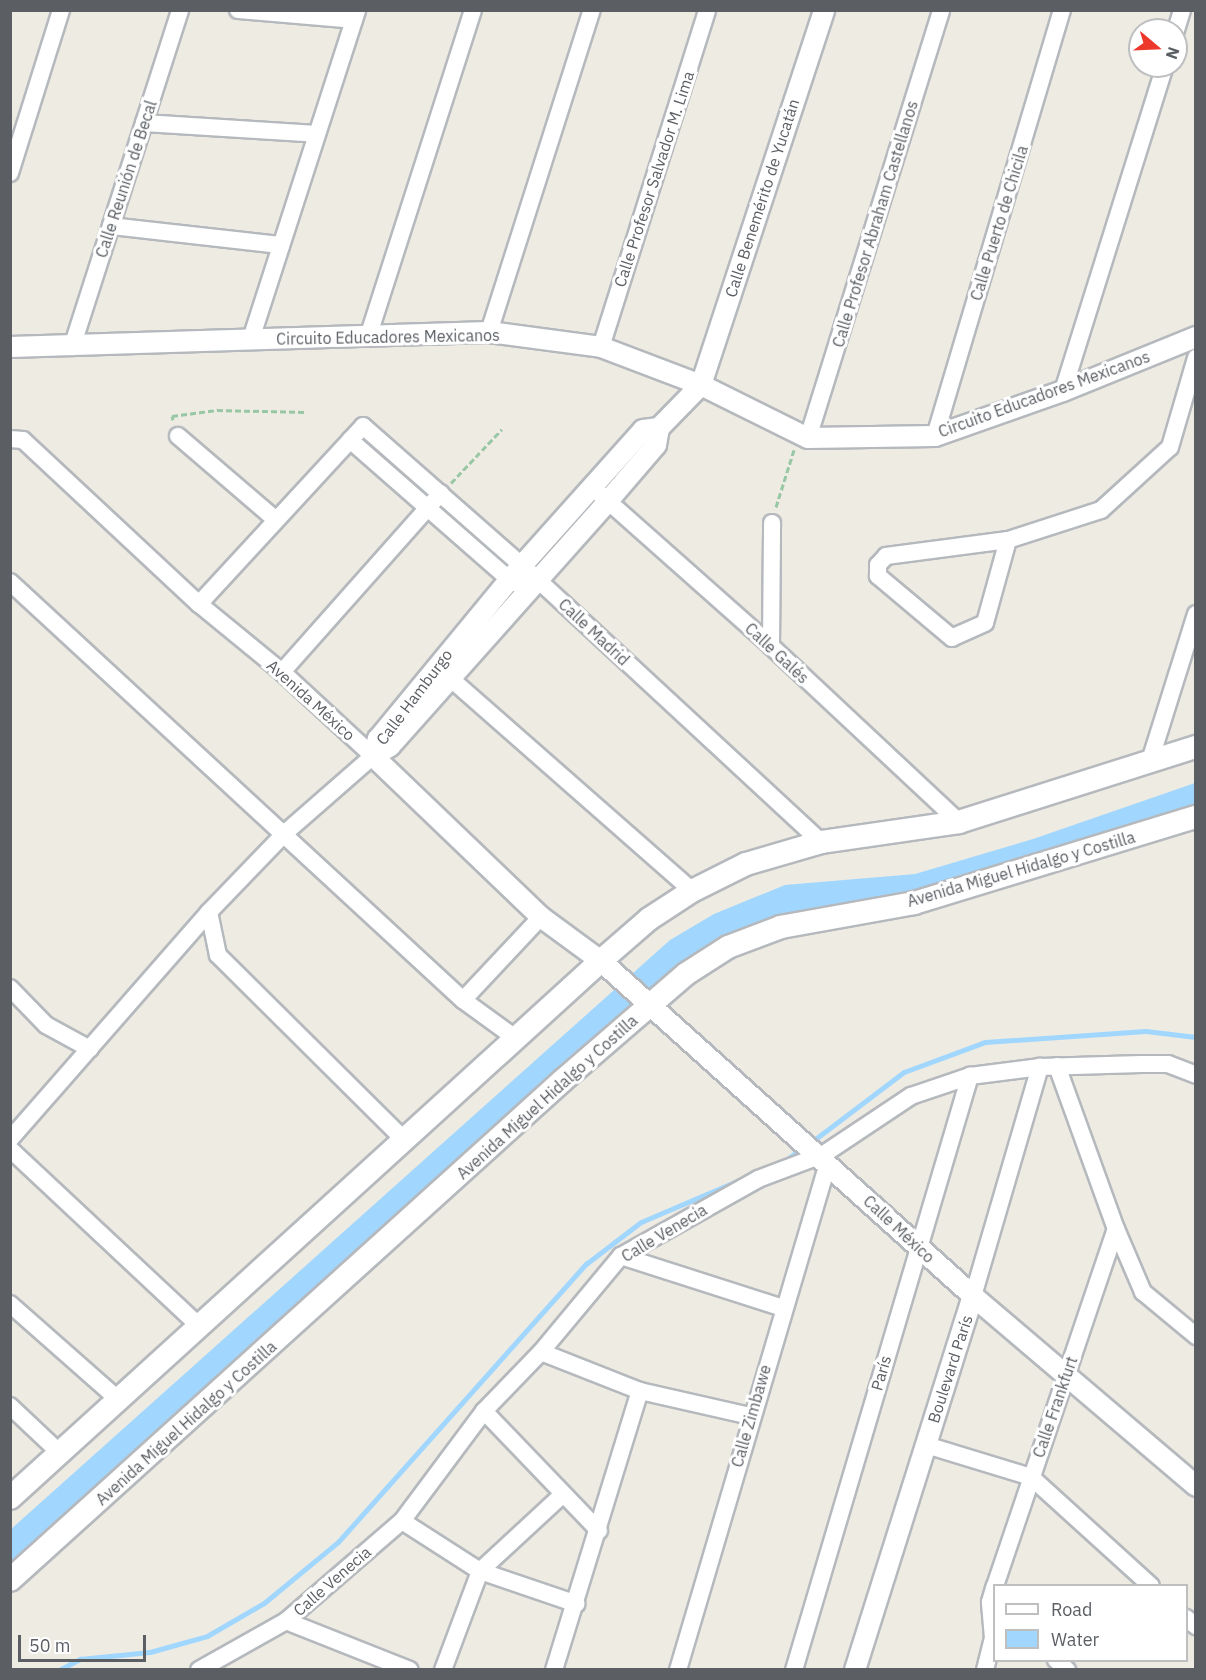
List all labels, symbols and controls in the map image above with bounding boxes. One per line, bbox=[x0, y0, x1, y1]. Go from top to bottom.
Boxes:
north arrow bbox=[1128, 18, 1188, 78]
text: N bbox=[1162, 44, 1184, 62]
street label: Calle Profesor Salvador M. Lima bbox=[610, 69, 698, 289]
street label: Calle Benemérito de Yucatán bbox=[721, 96, 803, 300]
street label: Calle Reunión de Becal bbox=[91, 98, 161, 260]
street label: Calle Profesor Abraham Castellanos bbox=[828, 98, 922, 350]
street label: Calle Puerto de Chicila bbox=[966, 143, 1032, 303]
street label: Circuito Educadores Mexicanos bbox=[276, 325, 500, 349]
street label: Circuito Educadores Mexicanos bbox=[936, 347, 1152, 441]
street label: Calle Madrid bbox=[555, 594, 633, 670]
street label: Calle Galés bbox=[741, 619, 813, 687]
street label: Calle Hamburgo bbox=[372, 645, 456, 749]
street label: Avenida México bbox=[263, 655, 359, 745]
street label: Avenida Miguel Hidalgo y Costilla bbox=[905, 827, 1137, 911]
street label: Avenida Miguel Hidalgo y Costilla bbox=[453, 1011, 641, 1183]
street label: Calle México bbox=[859, 1191, 939, 1267]
street label: Calle Venecia bbox=[618, 1200, 710, 1266]
street label: Boulevard París bbox=[924, 1313, 976, 1425]
street label: Avenida Miguel Hidalgo y Costilla bbox=[92, 1337, 280, 1509]
street label: París bbox=[867, 1353, 895, 1393]
street label: Calle Frankfurt bbox=[1029, 1354, 1081, 1460]
street label: Calle Zimbawe bbox=[727, 1363, 775, 1469]
street label: Calle Venecia bbox=[289, 1542, 375, 1620]
legend bbox=[993, 1584, 1188, 1662]
text: Road bbox=[1051, 1598, 1092, 1621]
scale bar bbox=[21, 1623, 148, 1661]
text: Water bbox=[1051, 1628, 1099, 1651]
text: 50 m bbox=[29, 1634, 71, 1657]

